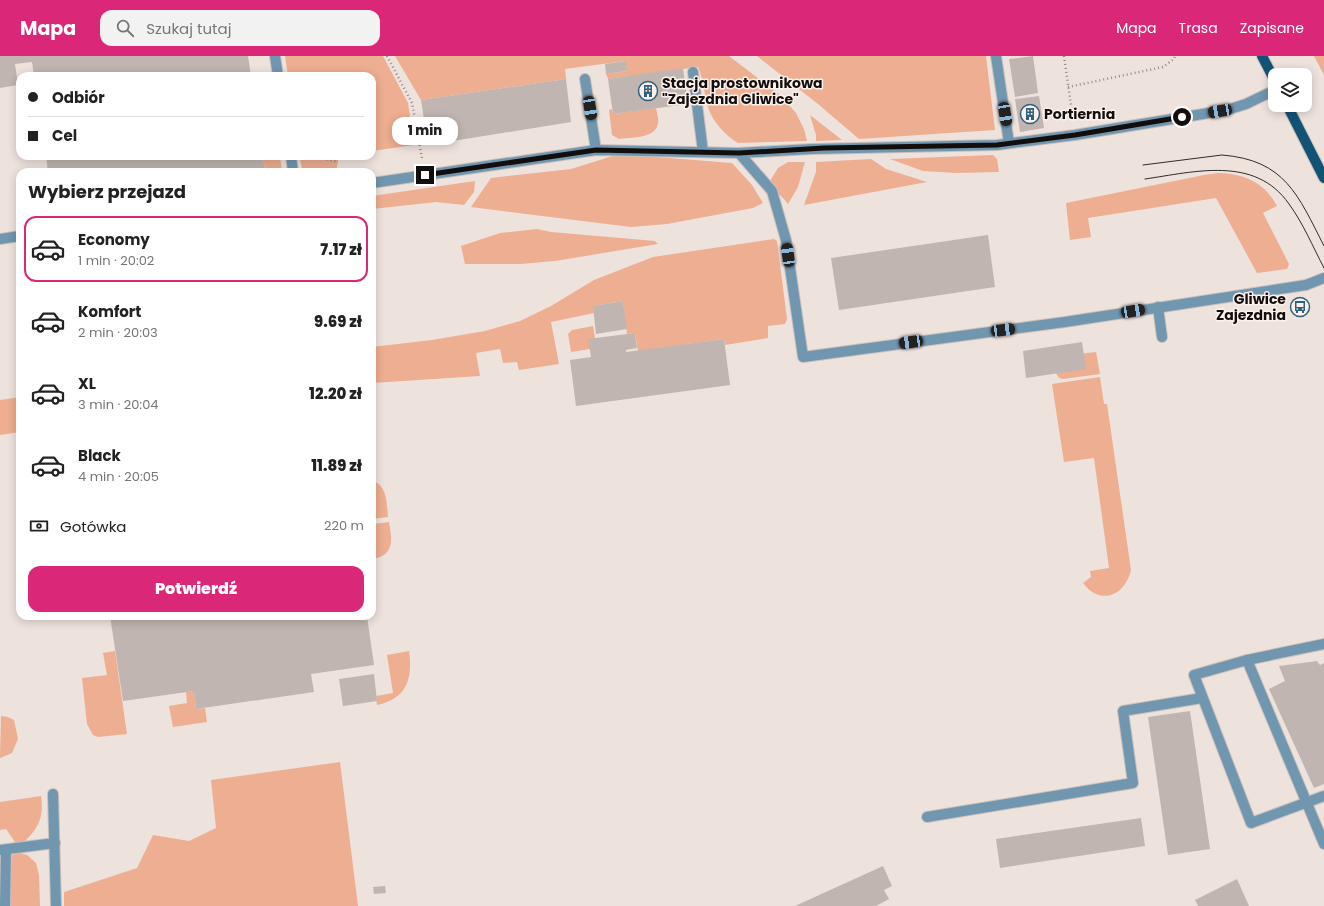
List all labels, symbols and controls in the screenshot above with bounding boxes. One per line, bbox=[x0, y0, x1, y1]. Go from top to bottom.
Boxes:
search box bbox=[100, 10, 380, 46]
text: Mapa bbox=[20, 15, 76, 42]
icon: search bbox=[114, 17, 136, 39]
text: Szukaj tutaj bbox=[146, 18, 231, 39]
text: Mapa bbox=[1116, 18, 1157, 38]
text: Trasa bbox=[1179, 18, 1218, 38]
text: Zapisane bbox=[1240, 18, 1304, 38]
map controls bbox=[1268, 68, 1312, 112]
button: layers bbox=[1268, 68, 1312, 112]
place label: Stacja prostownikowa "Zajezdnia Gliwice" bbox=[662, 73, 823, 109]
building icon: Stacja prostownikowa "Zajezdnia Gliwice" bbox=[637, 80, 659, 102]
text: Odbiór bbox=[52, 87, 105, 108]
car bbox=[582, 95, 598, 121]
car bbox=[997, 101, 1013, 127]
building icon: Portiernia bbox=[1019, 103, 1041, 125]
car bbox=[1207, 103, 1233, 119]
place label: Portiernia bbox=[1044, 104, 1115, 124]
route start bbox=[1173, 108, 1191, 126]
callout: 1 min bbox=[392, 117, 458, 145]
text: 1 min bbox=[408, 121, 442, 140]
text: Cel bbox=[52, 125, 77, 146]
route end bbox=[416, 166, 434, 184]
text: Wybierz przejazd bbox=[28, 179, 186, 204]
text: Economy bbox=[78, 229, 150, 250]
icon: car bbox=[30, 231, 66, 267]
text: 7.17 zł bbox=[320, 239, 362, 260]
car bbox=[780, 242, 796, 268]
text: 1 min · 20:02 bbox=[78, 251, 154, 270]
place label: Gliwice Zajezdnia bbox=[1216, 289, 1286, 325]
bus stop icon: Gliwice Zajezdnia bbox=[1289, 296, 1311, 318]
text: Komfort bbox=[78, 301, 141, 322]
icon: car bbox=[30, 303, 66, 339]
car bbox=[1120, 303, 1146, 319]
text: 9.69 zł bbox=[314, 311, 362, 332]
text: 2 min · 20:03 bbox=[78, 323, 158, 342]
car bbox=[990, 323, 1016, 337]
car bbox=[898, 334, 924, 350]
text: XL bbox=[78, 373, 96, 394]
icon: car bbox=[30, 375, 66, 411]
text: 12.20 zł bbox=[309, 383, 362, 404]
text: 3 min · 20:04 bbox=[78, 395, 158, 414]
text: Black bbox=[78, 445, 121, 466]
icon: car bbox=[30, 447, 66, 483]
text: 11.89 zł bbox=[311, 455, 362, 476]
text: 4 min · 20:05 bbox=[78, 467, 159, 486]
icon: cash bbox=[28, 515, 50, 537]
text: Gotówka bbox=[60, 516, 127, 537]
text: 220 m bbox=[324, 516, 364, 535]
button: Potwierdź bbox=[28, 566, 364, 612]

